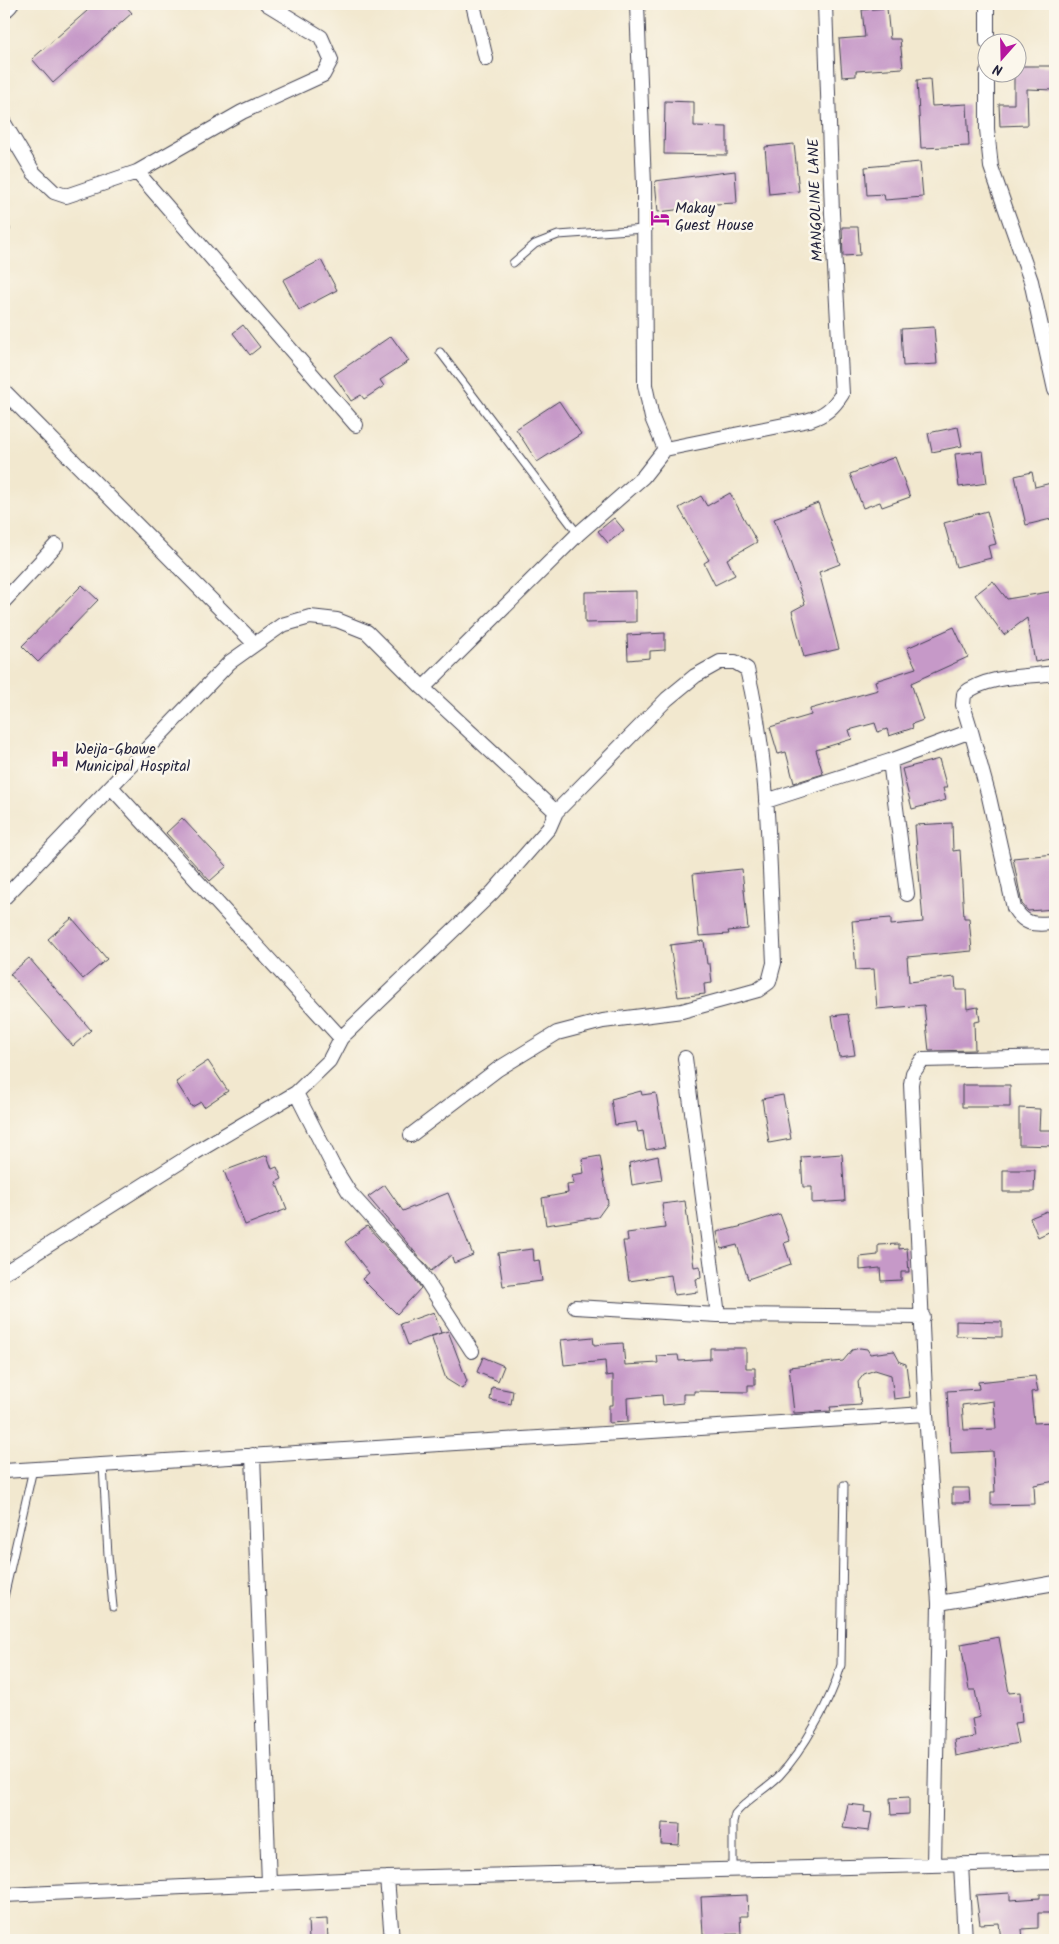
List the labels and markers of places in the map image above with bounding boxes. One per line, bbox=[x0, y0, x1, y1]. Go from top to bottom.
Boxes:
place label: Makay Guest House bbox=[675, 197, 754, 238]
hotel icon: Makay Guest House bbox=[649, 207, 671, 229]
place label: Weija-Gbawe Municipal Hospital bbox=[75, 738, 191, 779]
hospital icon: Weija-Gbawe Municipal Hospital bbox=[49, 748, 71, 770]

